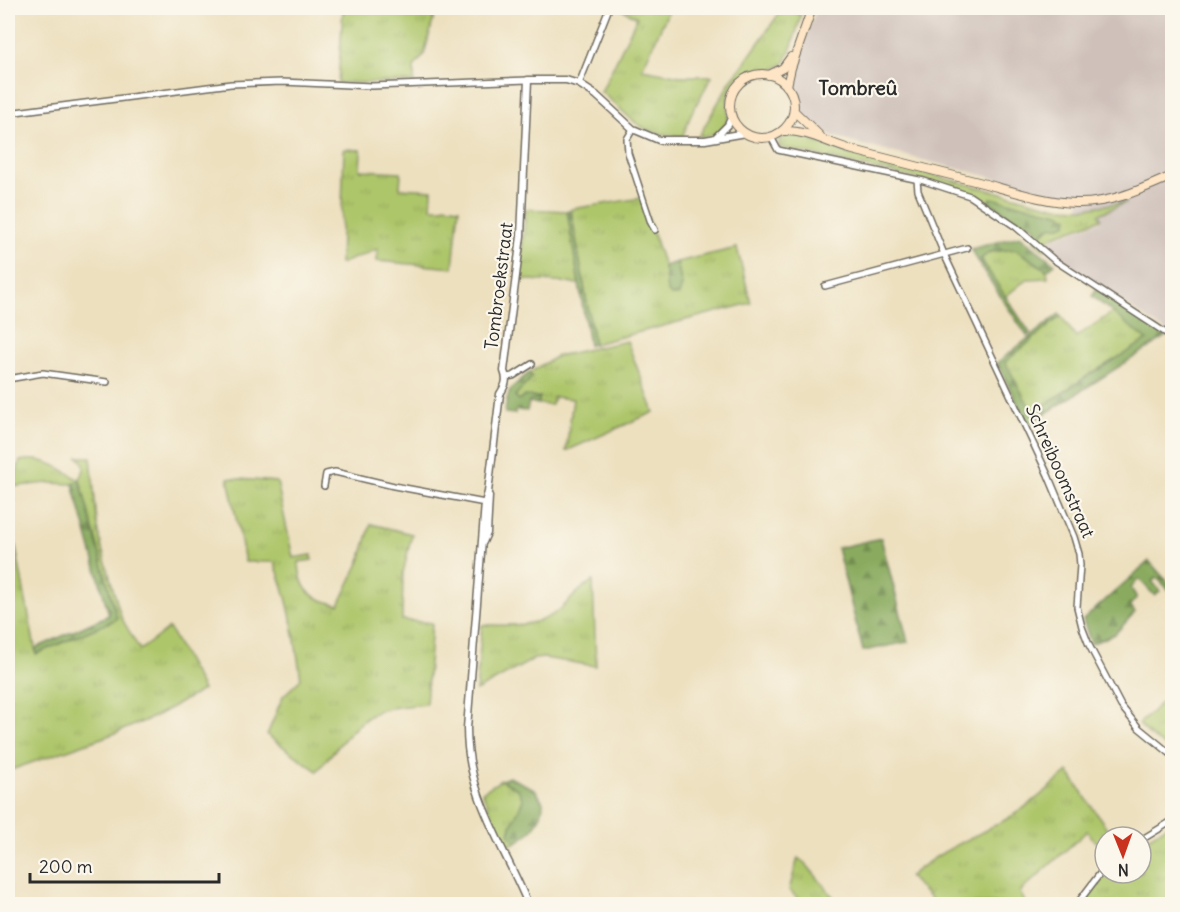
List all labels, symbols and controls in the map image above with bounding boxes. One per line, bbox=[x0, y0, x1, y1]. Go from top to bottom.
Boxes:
district label: Tombreû bbox=[819, 75, 898, 100]
street label: Tombroekstraat bbox=[479, 221, 518, 351]
street label: Schreiboomstraat bbox=[1021, 400, 1100, 541]
north arrow bbox=[1093, 825, 1153, 885]
scale bar bbox=[30, 846, 219, 884]
text: 200 m bbox=[39, 855, 93, 878]
text: N bbox=[1118, 860, 1129, 880]

